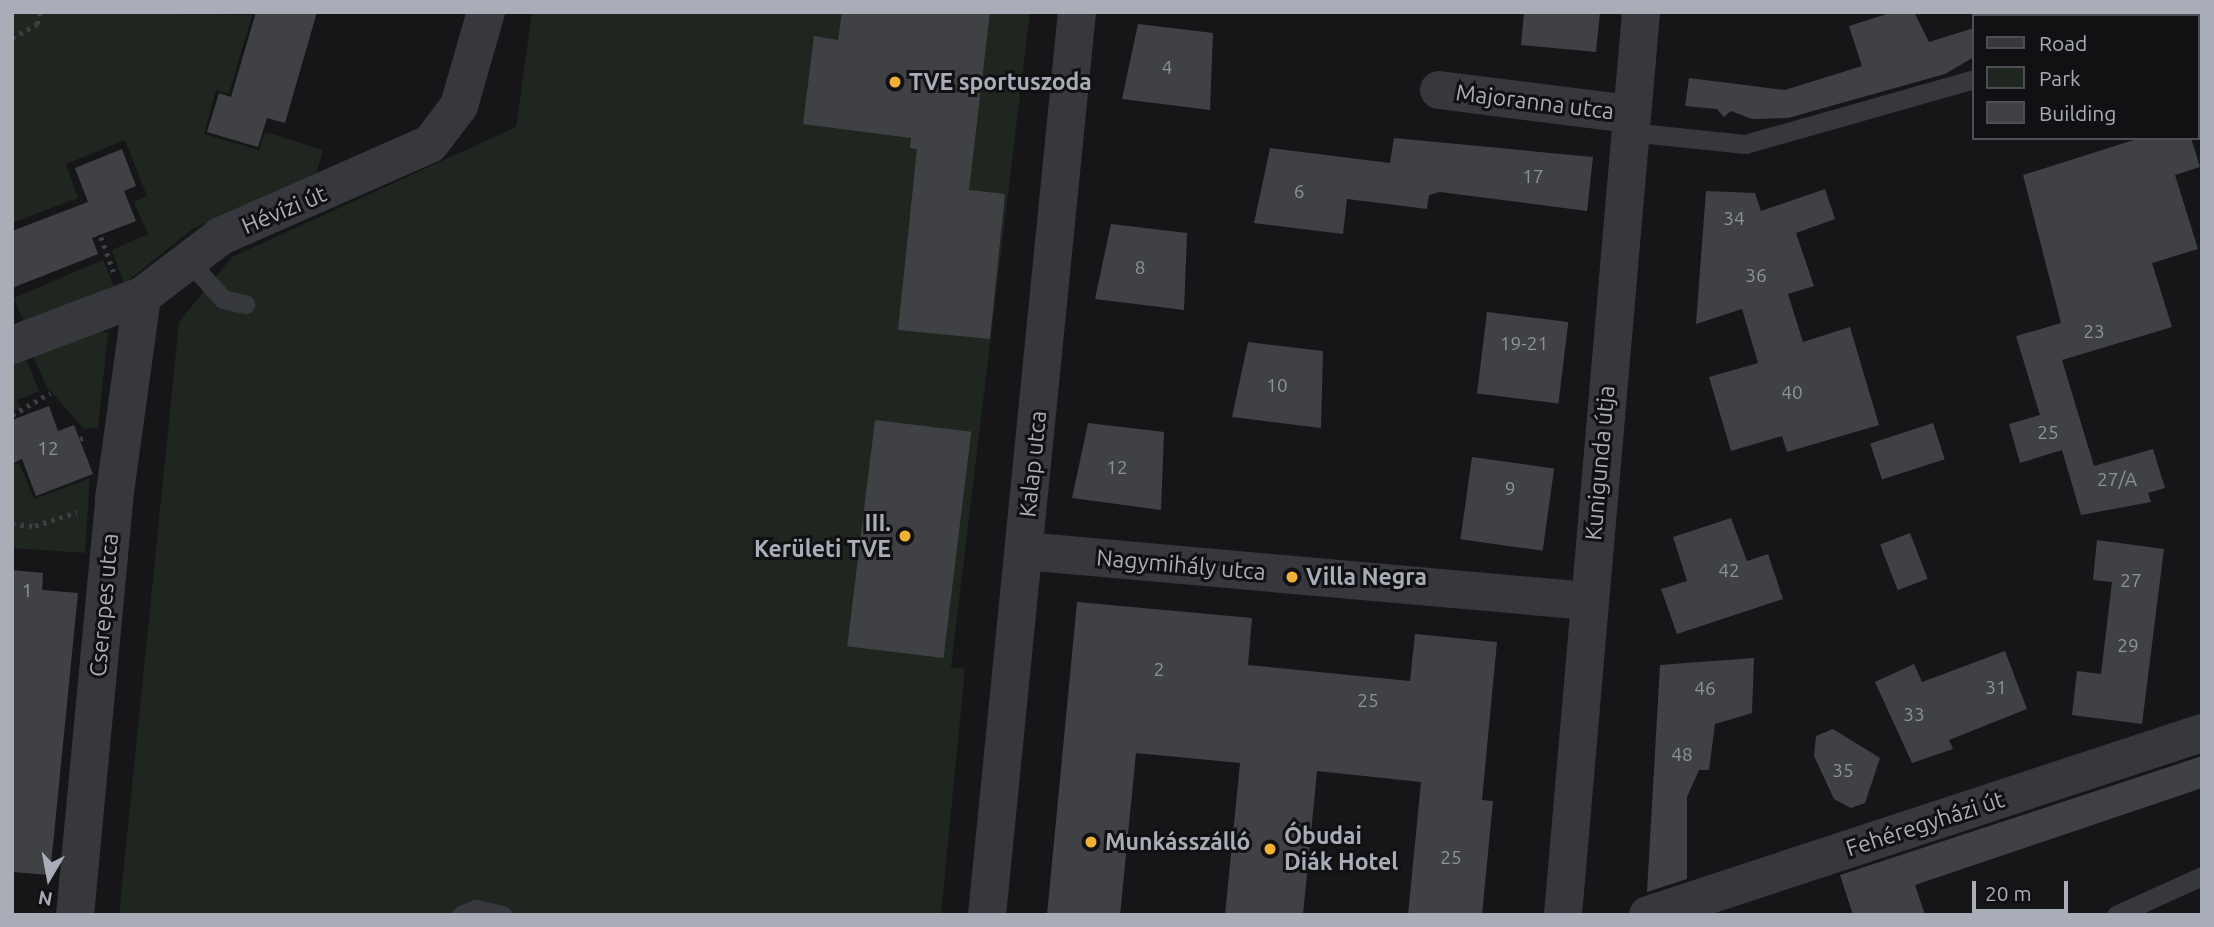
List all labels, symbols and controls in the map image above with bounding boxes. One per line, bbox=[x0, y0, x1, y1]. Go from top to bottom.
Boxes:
legend bbox=[1972, 14, 2200, 140]
text: Road bbox=[2039, 31, 2087, 55]
house number: 4 bbox=[1162, 57, 1172, 79]
text: Park bbox=[2039, 66, 2081, 90]
place label: TVE sportuszoda bbox=[909, 68, 1092, 96]
marker: TVE sportuszoda bbox=[887, 74, 903, 90]
street label: Majoranna utca bbox=[1454, 79, 1616, 125]
text: Building bbox=[2039, 101, 2116, 125]
house number: 17 bbox=[1522, 166, 1544, 188]
street label: Hévízi út bbox=[238, 180, 330, 240]
house number: 6 bbox=[1294, 181, 1304, 203]
house number: 34 bbox=[1723, 208, 1745, 230]
house number: 8 bbox=[1135, 257, 1145, 279]
house number: 36 bbox=[1745, 265, 1767, 287]
house number: 23 bbox=[2083, 321, 2105, 343]
house number: 19-21 bbox=[1500, 333, 1548, 355]
house number: 10 bbox=[1266, 375, 1288, 397]
house number: 40 bbox=[1781, 382, 1803, 404]
street label: Kunigunda útja bbox=[1579, 384, 1621, 542]
street label: Kalap utca bbox=[1014, 409, 1052, 519]
house number: 25 bbox=[2037, 422, 2059, 444]
house number: 12 bbox=[37, 438, 59, 460]
house number: 12 bbox=[1106, 457, 1128, 479]
house number: 27/A bbox=[2097, 469, 2137, 491]
house number: 9 bbox=[1505, 478, 1515, 500]
place label: III. Kerületi TVE bbox=[754, 509, 891, 563]
marker: III. Kerületi TVE bbox=[897, 528, 913, 544]
street label: Cserepes utca bbox=[84, 532, 124, 678]
street label: Nagymihály utca bbox=[1095, 544, 1267, 586]
house number: 42 bbox=[1718, 560, 1740, 582]
place label: Villa Negra bbox=[1306, 563, 1427, 591]
marker: Villa Negra bbox=[1284, 569, 1300, 585]
house number: 27 bbox=[2120, 570, 2142, 592]
house number: 1 bbox=[22, 580, 32, 602]
house number: 29 bbox=[2117, 635, 2139, 657]
house number: 2 bbox=[1154, 659, 1164, 681]
house number: 31 bbox=[1985, 677, 2007, 699]
house number: 46 bbox=[1694, 678, 1716, 700]
house number: 25 bbox=[1357, 690, 1379, 712]
house number: 33 bbox=[1903, 704, 1925, 726]
house number: 48 bbox=[1671, 744, 1693, 766]
house number: 35 bbox=[1832, 760, 1854, 782]
street label: Fehéregyházi út bbox=[1842, 785, 2008, 863]
place label: Óbudai Diák Hotel bbox=[1284, 822, 1398, 876]
place label: Munkásszálló bbox=[1105, 828, 1250, 856]
marker: Munkásszálló bbox=[1083, 834, 1099, 850]
marker: Óbudai Diák Hotel bbox=[1262, 841, 1278, 857]
north arrow bbox=[14, 843, 84, 913]
house number: 25 bbox=[1440, 847, 1462, 869]
scale bar bbox=[1976, 867, 2072, 911]
text: 20 m bbox=[1985, 881, 2032, 905]
text: N bbox=[36, 887, 54, 911]

